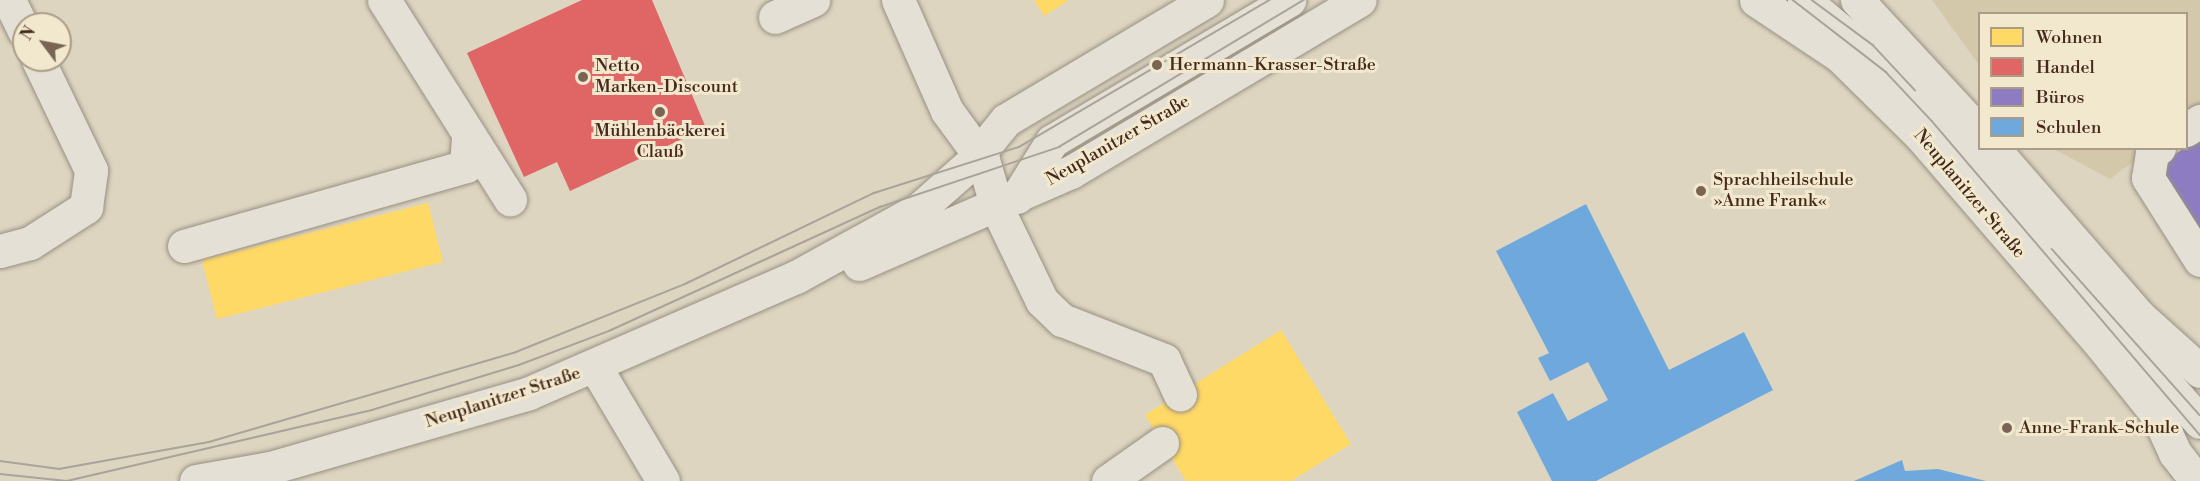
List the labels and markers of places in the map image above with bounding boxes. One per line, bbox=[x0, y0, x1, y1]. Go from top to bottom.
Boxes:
place label: Hermann-Krasser-Straße bbox=[1169, 54, 1376, 76]
place label: Netto Marken-Discount bbox=[595, 56, 738, 98]
marker: Hermann-Krasser-Straße bbox=[1150, 58, 1164, 72]
marker: Netto Marken-Discount bbox=[576, 70, 590, 84]
marker: Mühlenbäckerei Clauß bbox=[653, 105, 667, 119]
place label: Mühlenbäckerei Clauß bbox=[594, 121, 726, 164]
place label: Sprachheilschule »Anne Frank« bbox=[1713, 170, 1854, 213]
marker: Sprachheilschule »Anne Frank« bbox=[1694, 184, 1708, 198]
place label: Anne-Frank-Schule bbox=[2019, 417, 2179, 439]
marker: Anne-Frank-Schule bbox=[2000, 421, 2014, 435]

